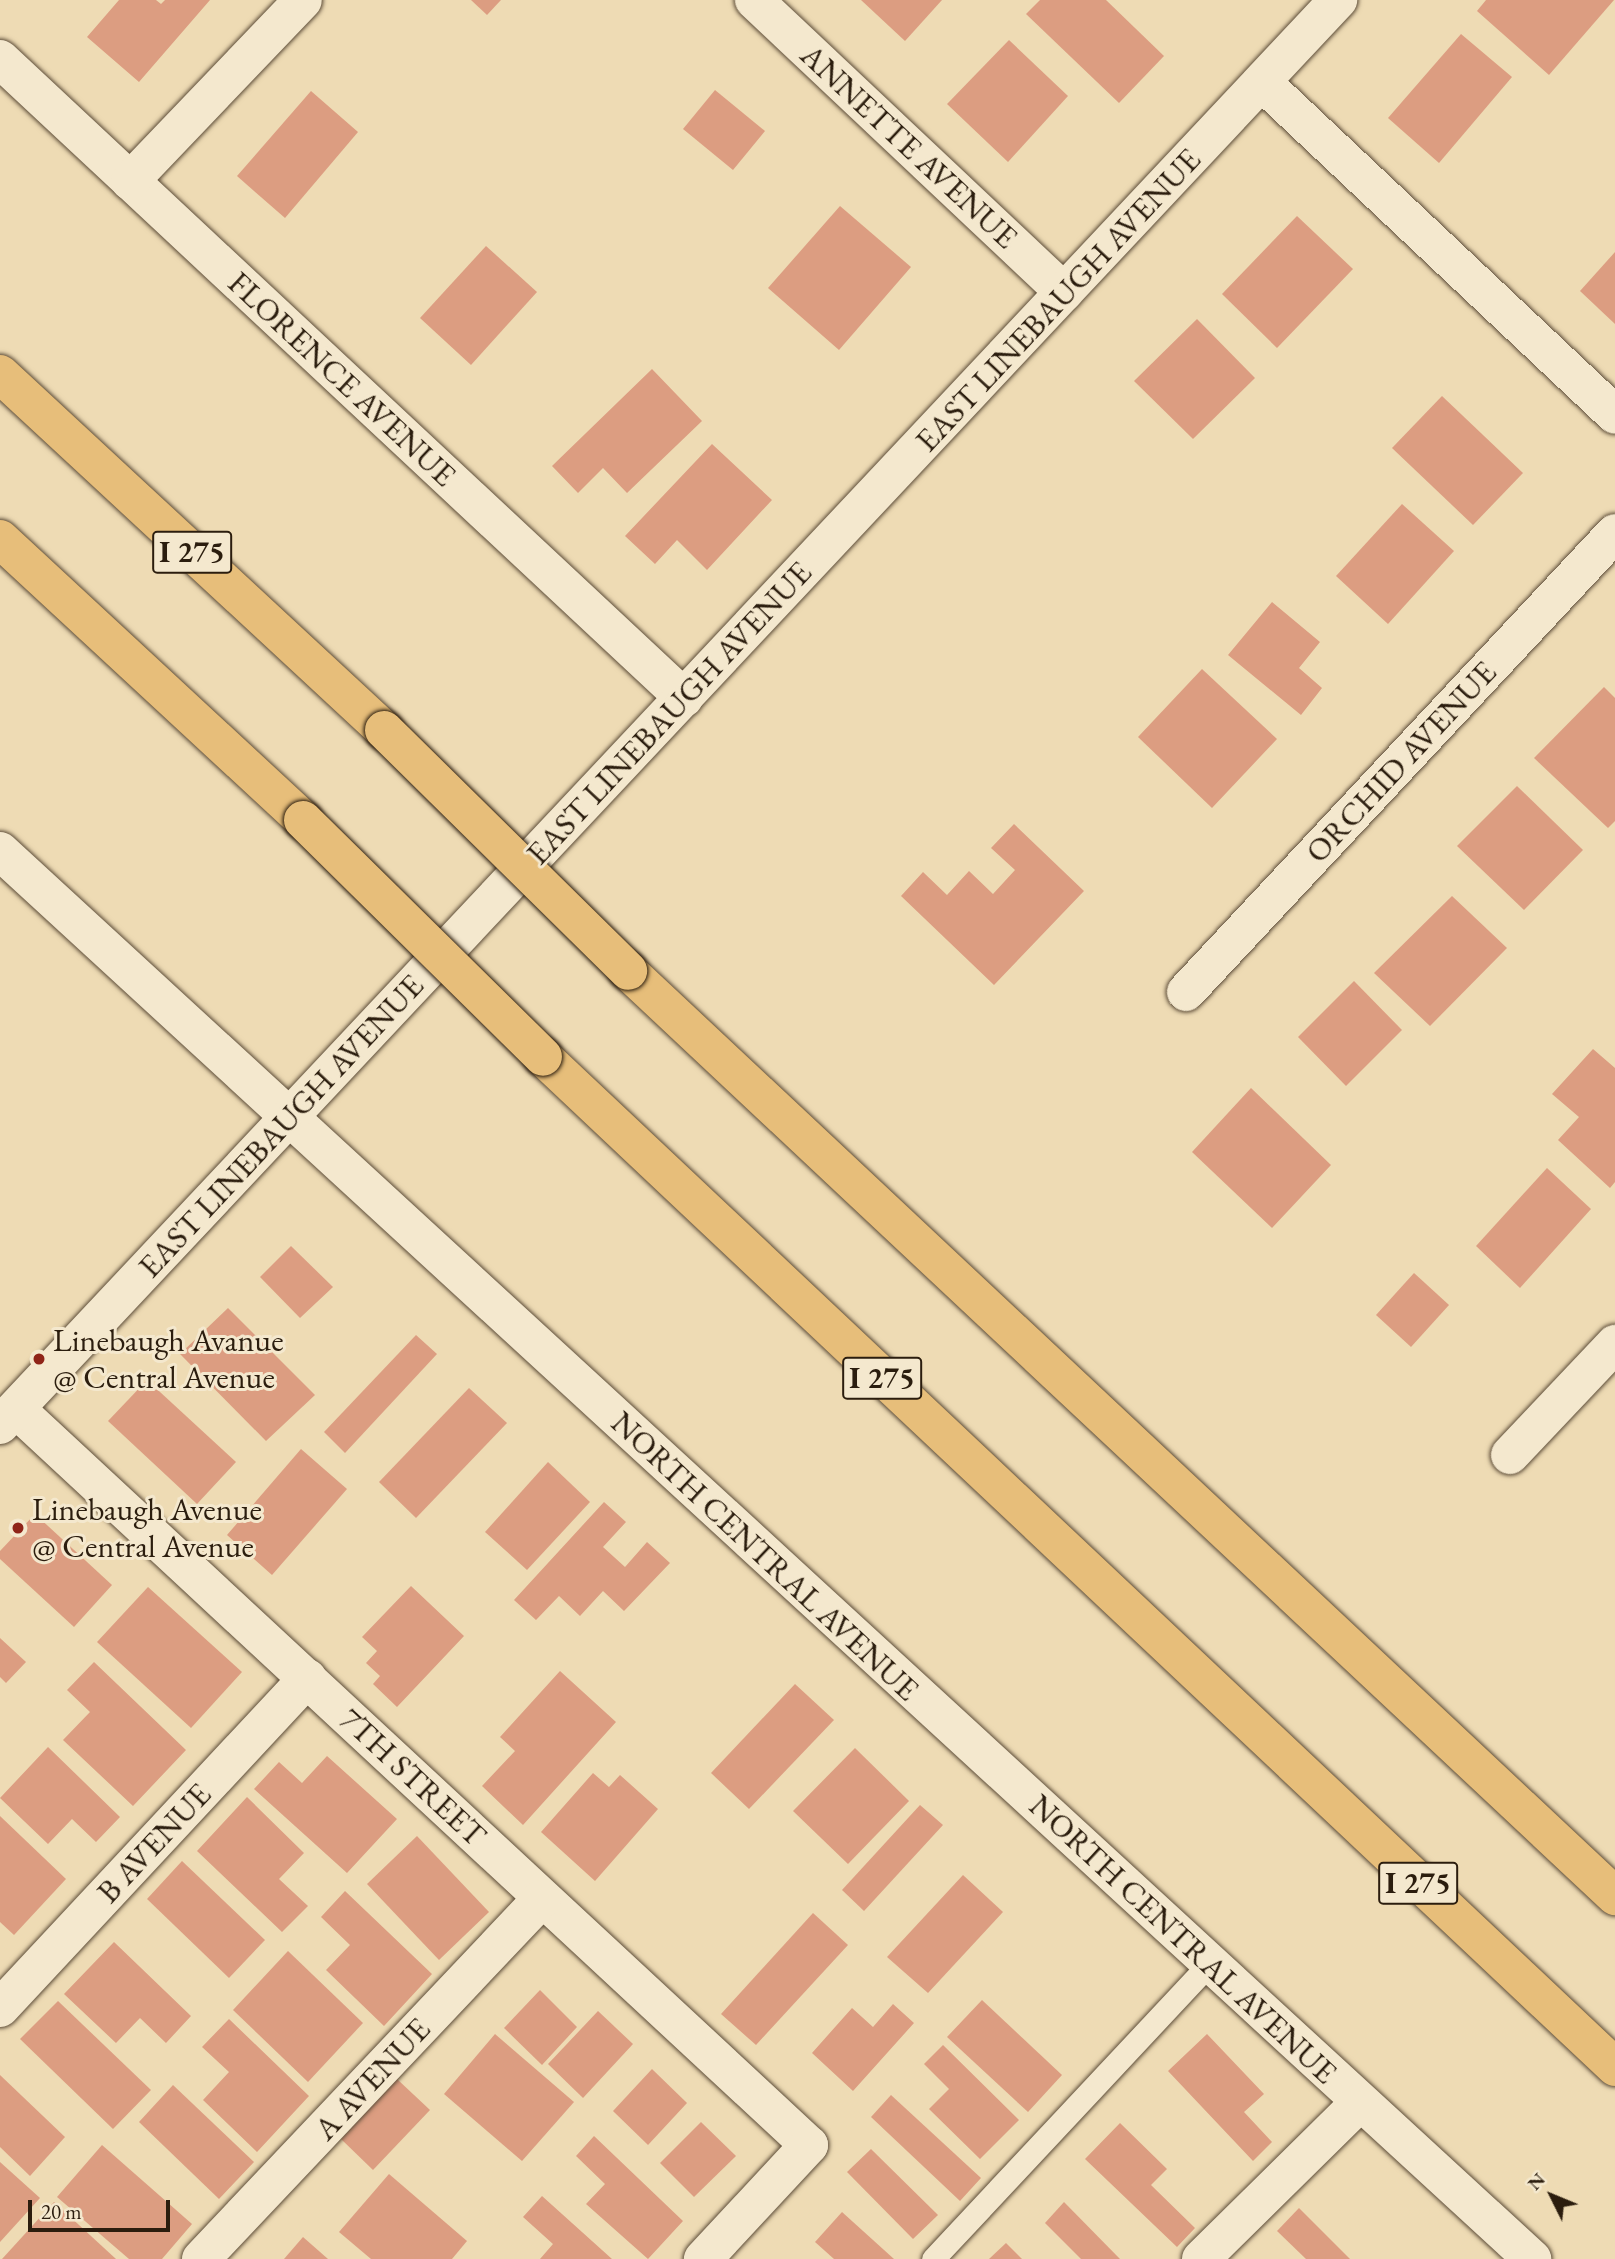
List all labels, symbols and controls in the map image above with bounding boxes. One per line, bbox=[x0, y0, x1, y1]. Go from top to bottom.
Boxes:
street label: ANNETTE AVENUE bbox=[793, 36, 1025, 256]
street label: EAST LINEBAUGH AVENUE bbox=[907, 141, 1209, 459]
street label: FLORENCE AVENUE bbox=[220, 264, 464, 494]
road number: I 275 bbox=[152, 526, 232, 579]
street label: EAST LINEBAUGH AVENUE bbox=[518, 554, 820, 872]
street label: ORCHID AVENUE bbox=[1298, 653, 1504, 871]
street label: EAST LINEBAUGH AVENUE bbox=[130, 967, 432, 1285]
place label: Linebaugh Avanue @ Central Avenue bbox=[53, 1322, 284, 1397]
marker: Linebaugh Avanue @ Central Avenue bbox=[31, 1351, 47, 1367]
road number: I 275 bbox=[842, 1352, 922, 1404]
street label: NORTH CENTRAL AVENUE bbox=[603, 1403, 927, 1709]
place label: Linebaugh Avenue @ Central Avenue bbox=[32, 1491, 262, 1566]
marker: Linebaugh Avenue @ Central Avenue bbox=[10, 1520, 26, 1536]
street label: 7TH STREET bbox=[332, 1700, 494, 1854]
street label: B AVENUE bbox=[89, 1775, 219, 1911]
street label: NORTH CENTRAL AVENUE bbox=[1021, 1786, 1345, 2092]
road number: I 275 bbox=[1378, 1856, 1458, 1910]
street label: A AVENUE bbox=[306, 2010, 438, 2148]
north arrow bbox=[1517, 2161, 1587, 2231]
text: N bbox=[1522, 2167, 1551, 2195]
scale bar bbox=[32, 2186, 173, 2230]
text: 20 m bbox=[41, 2198, 82, 2225]

